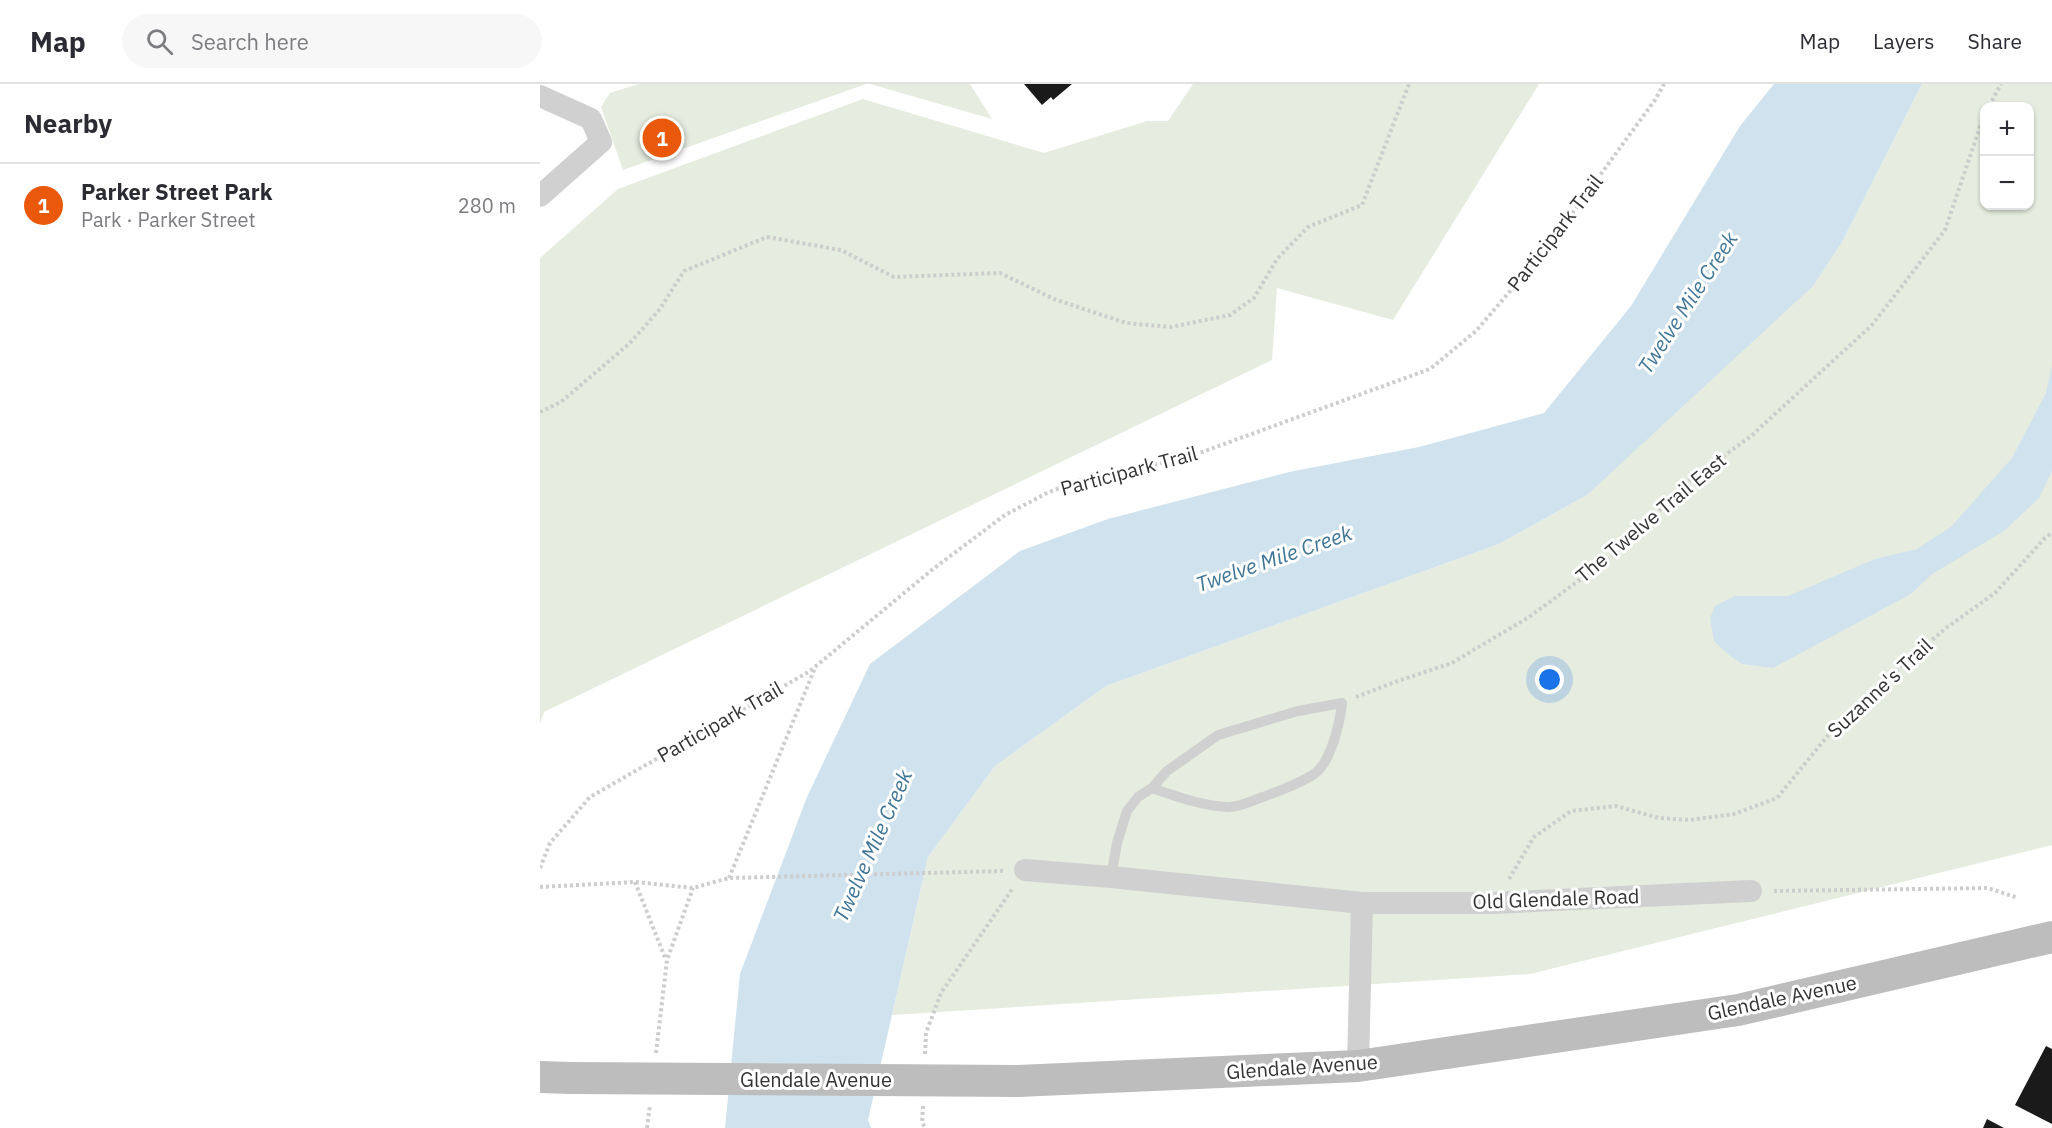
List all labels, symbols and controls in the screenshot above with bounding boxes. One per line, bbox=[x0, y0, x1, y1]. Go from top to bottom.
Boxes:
search box bbox=[122, 14, 542, 68]
text: Map bbox=[30, 23, 86, 60]
icon: search bbox=[143, 25, 176, 58]
text: Search here bbox=[191, 27, 309, 56]
text: Map bbox=[1800, 27, 1840, 55]
text: Layers bbox=[1873, 27, 1935, 55]
text: Share bbox=[1968, 27, 2022, 55]
map controls bbox=[1980, 102, 2034, 210]
button: + bbox=[1980, 102, 2034, 156]
text: Nearby bbox=[24, 106, 112, 140]
pin: 1 bbox=[642, 116, 682, 160]
button: − bbox=[1980, 156, 2034, 210]
street label: Participark Trail bbox=[1501, 169, 1609, 297]
text: Parker Street Park bbox=[81, 177, 272, 206]
text: 1 bbox=[38, 192, 50, 219]
text: 280 m bbox=[458, 192, 516, 219]
text: Park · Parker Street bbox=[81, 206, 255, 233]
water label: Twelve Mile Creek bbox=[1631, 225, 1744, 379]
street label: Participark Trail bbox=[1057, 439, 1200, 502]
street label: The Twelve Trail East bbox=[1570, 447, 1732, 589]
water label: Twelve Mile Creek bbox=[1192, 518, 1357, 598]
street label: Suzanne's Trail bbox=[1821, 632, 1938, 743]
your location bbox=[1535, 665, 1564, 694]
street label: Participark Trail bbox=[652, 675, 788, 768]
water label: Twelve Mile Creek bbox=[826, 764, 919, 926]
street label: Old Glendale Road bbox=[1472, 882, 1640, 915]
street label: Glendale Avenue bbox=[1705, 969, 1859, 1027]
street label: Glendale Avenue bbox=[1225, 1048, 1379, 1085]
street label: Glendale Avenue bbox=[740, 1066, 892, 1093]

